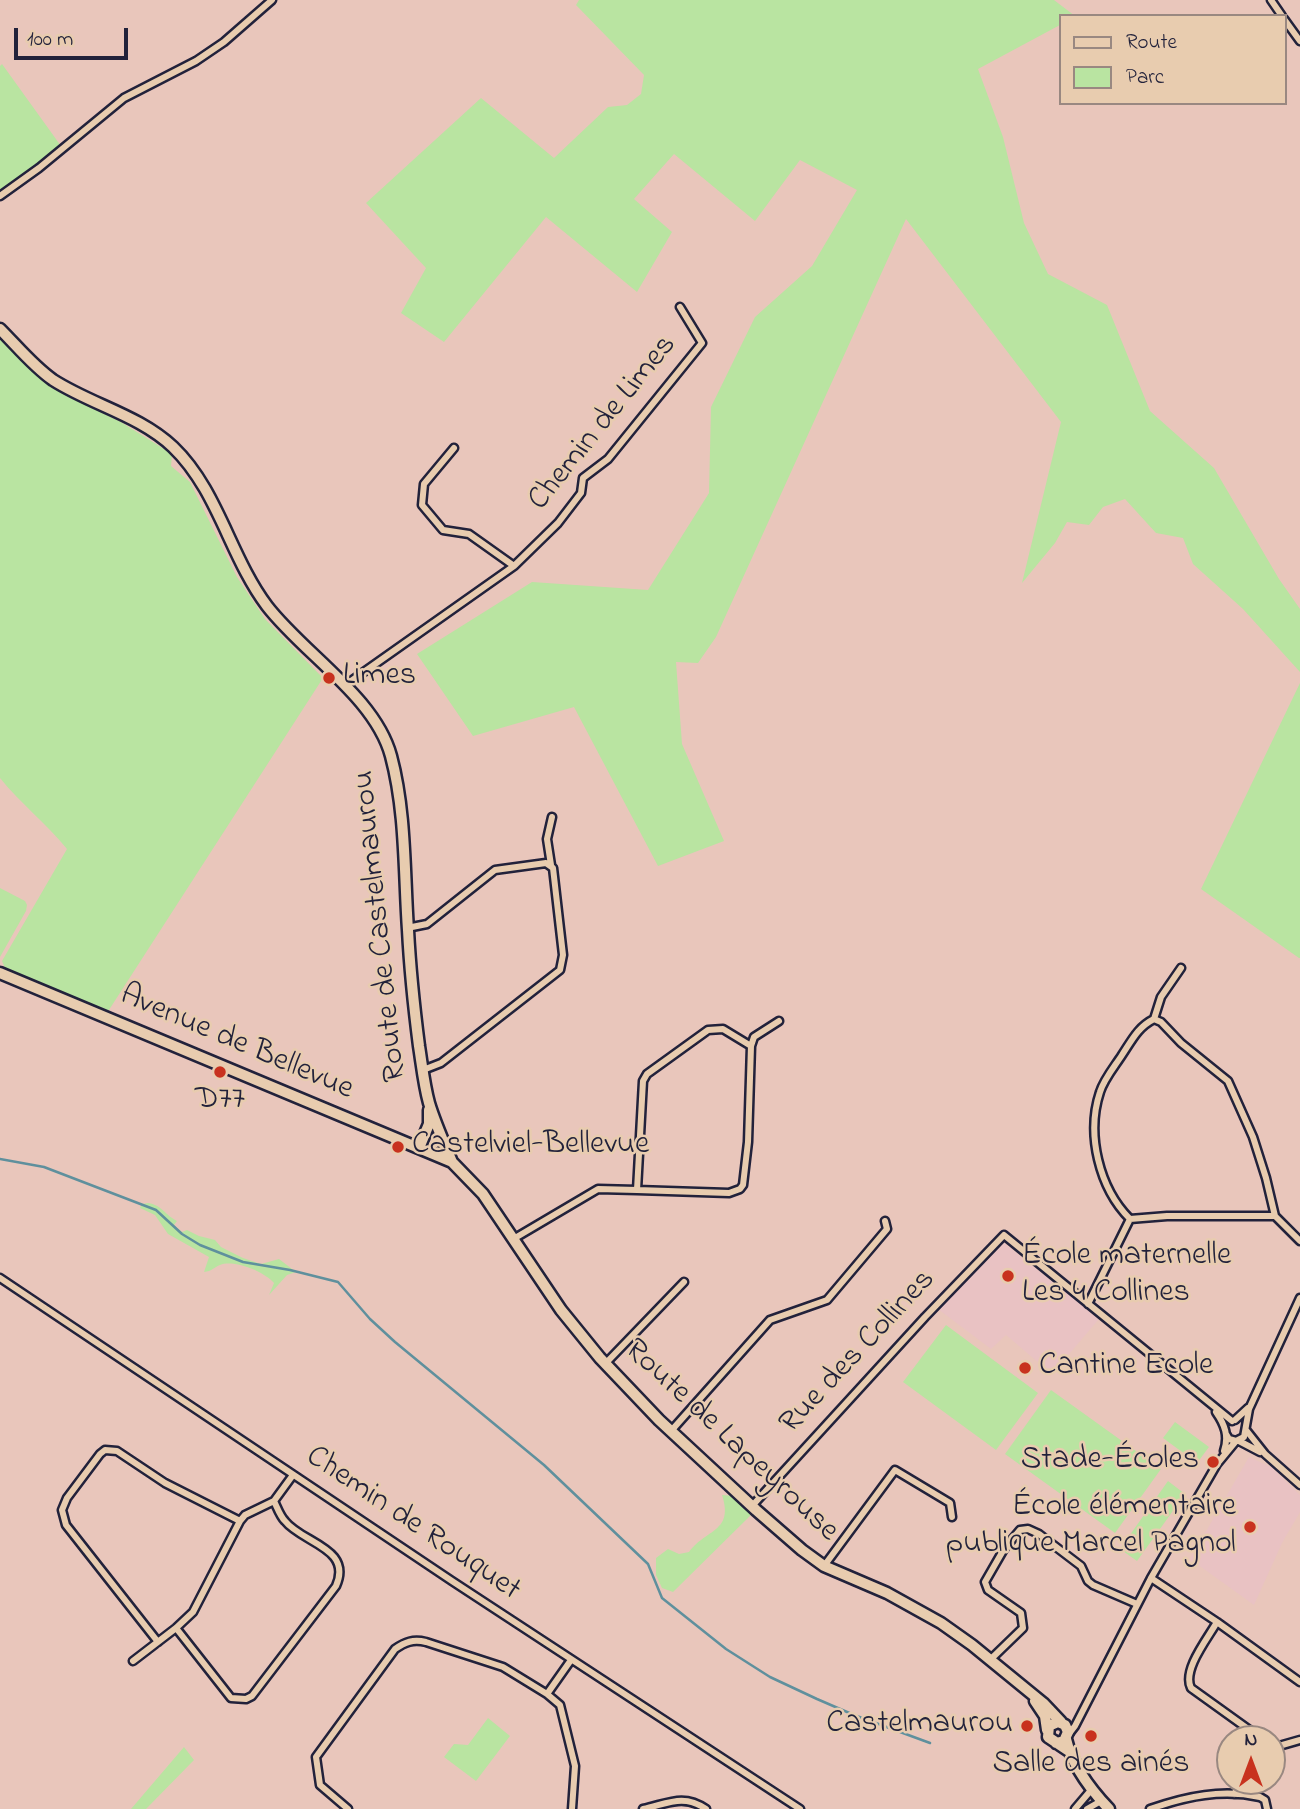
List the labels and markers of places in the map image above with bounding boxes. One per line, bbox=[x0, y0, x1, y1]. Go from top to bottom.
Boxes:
place label: Limes bbox=[343, 659, 416, 697]
marker: Limes bbox=[321, 670, 337, 686]
marker: D77 bbox=[212, 1064, 228, 1080]
place label: D77 bbox=[195, 1083, 245, 1121]
place label: Castelviel-Bellevue bbox=[412, 1128, 649, 1166]
marker: Castelviel-Bellevue bbox=[390, 1139, 406, 1155]
place label: École maternelle Les 4 Collines bbox=[1022, 1239, 1231, 1314]
marker: École maternelle Les 4 Collines bbox=[1000, 1268, 1016, 1284]
place label: Cantine Ecole bbox=[1039, 1349, 1213, 1387]
marker: Cantine Ecole bbox=[1017, 1360, 1033, 1376]
place label: Stade-Écoles bbox=[1021, 1443, 1199, 1481]
marker: Stade-Écoles bbox=[1205, 1454, 1221, 1470]
place label: École élémentaire publique Marcel Pagnol bbox=[946, 1490, 1236, 1565]
marker: École élémentaire publique Marcel Pagnol bbox=[1242, 1519, 1258, 1535]
place label: Castelmaurou bbox=[826, 1707, 1013, 1745]
marker: Castelmaurou bbox=[1019, 1718, 1035, 1734]
marker: Salle des ainés bbox=[1083, 1728, 1099, 1744]
place label: Salle des ainés bbox=[993, 1747, 1189, 1785]

